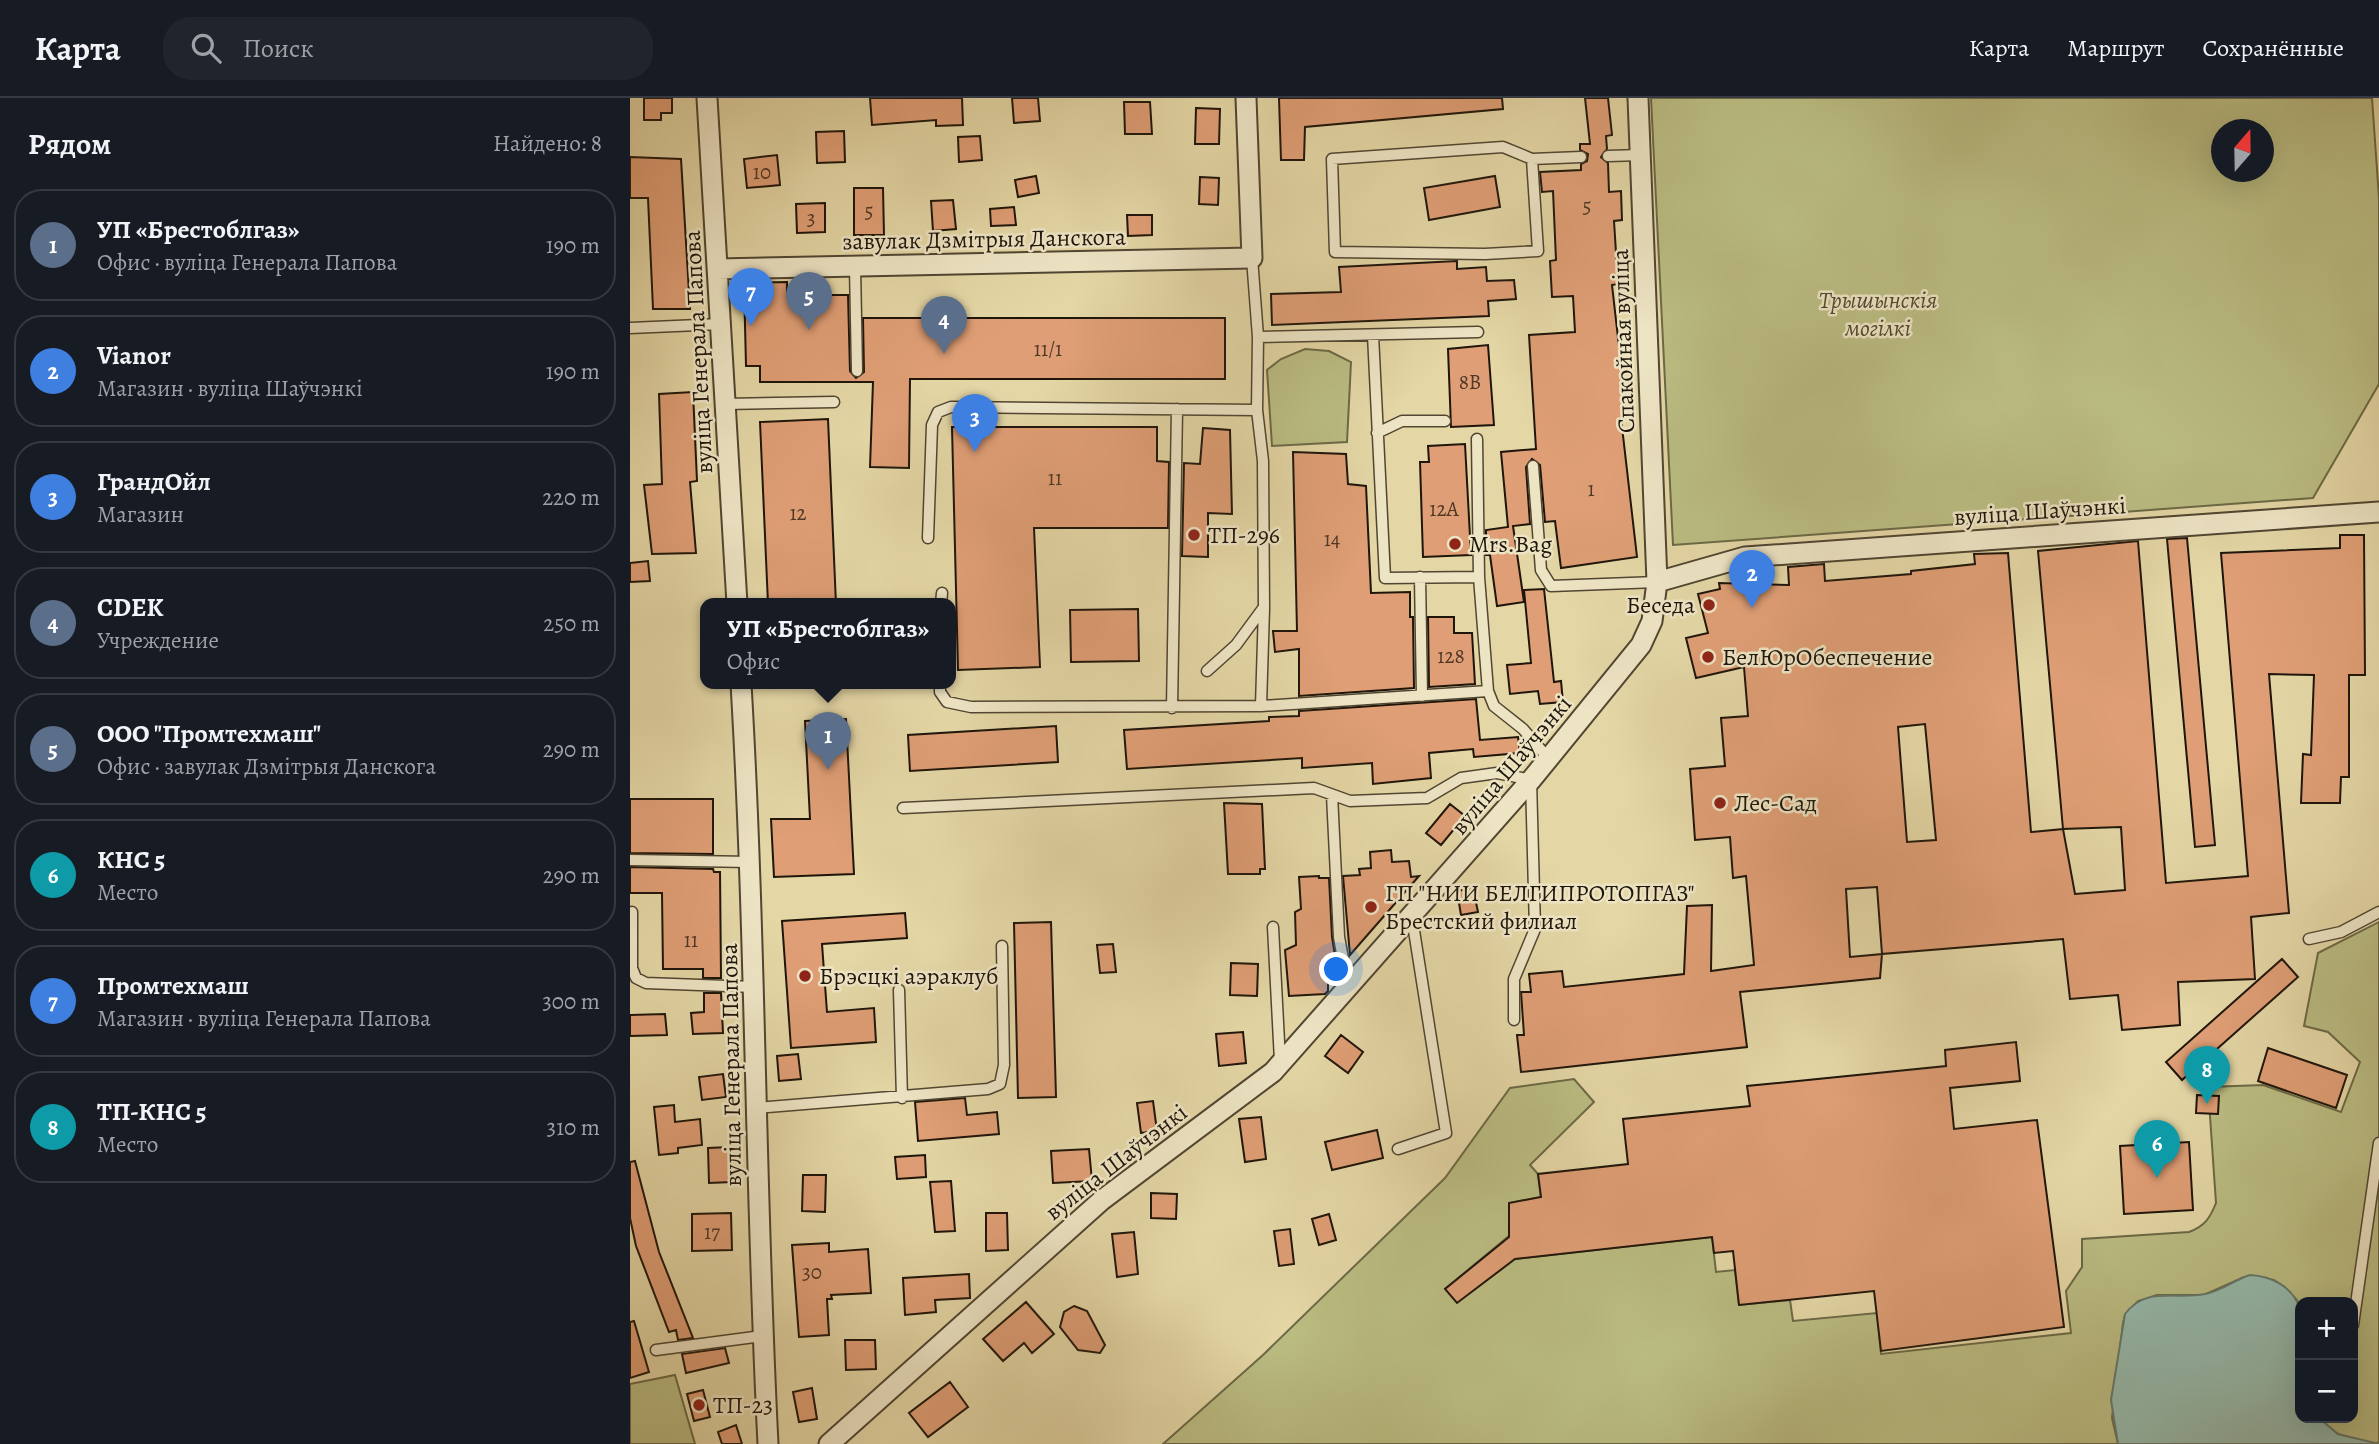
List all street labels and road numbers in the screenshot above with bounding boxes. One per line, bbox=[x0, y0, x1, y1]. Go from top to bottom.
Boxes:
street label: завулак Дзмітрыя Данскога bbox=[842, 221, 1126, 257]
street label: вуліца Генерала Папова bbox=[676, 230, 720, 474]
street label: Спакойная вуліца bbox=[1604, 248, 1642, 434]
street label: вуліца Шаўчэнкі bbox=[1953, 489, 2127, 533]
street label: вуліца Шаўчэнкі bbox=[1443, 689, 1579, 841]
street label: вуліца Генерала Папова bbox=[713, 943, 749, 1187]
street label: вуліца Шаўчэнкі bbox=[1038, 1096, 1194, 1228]

